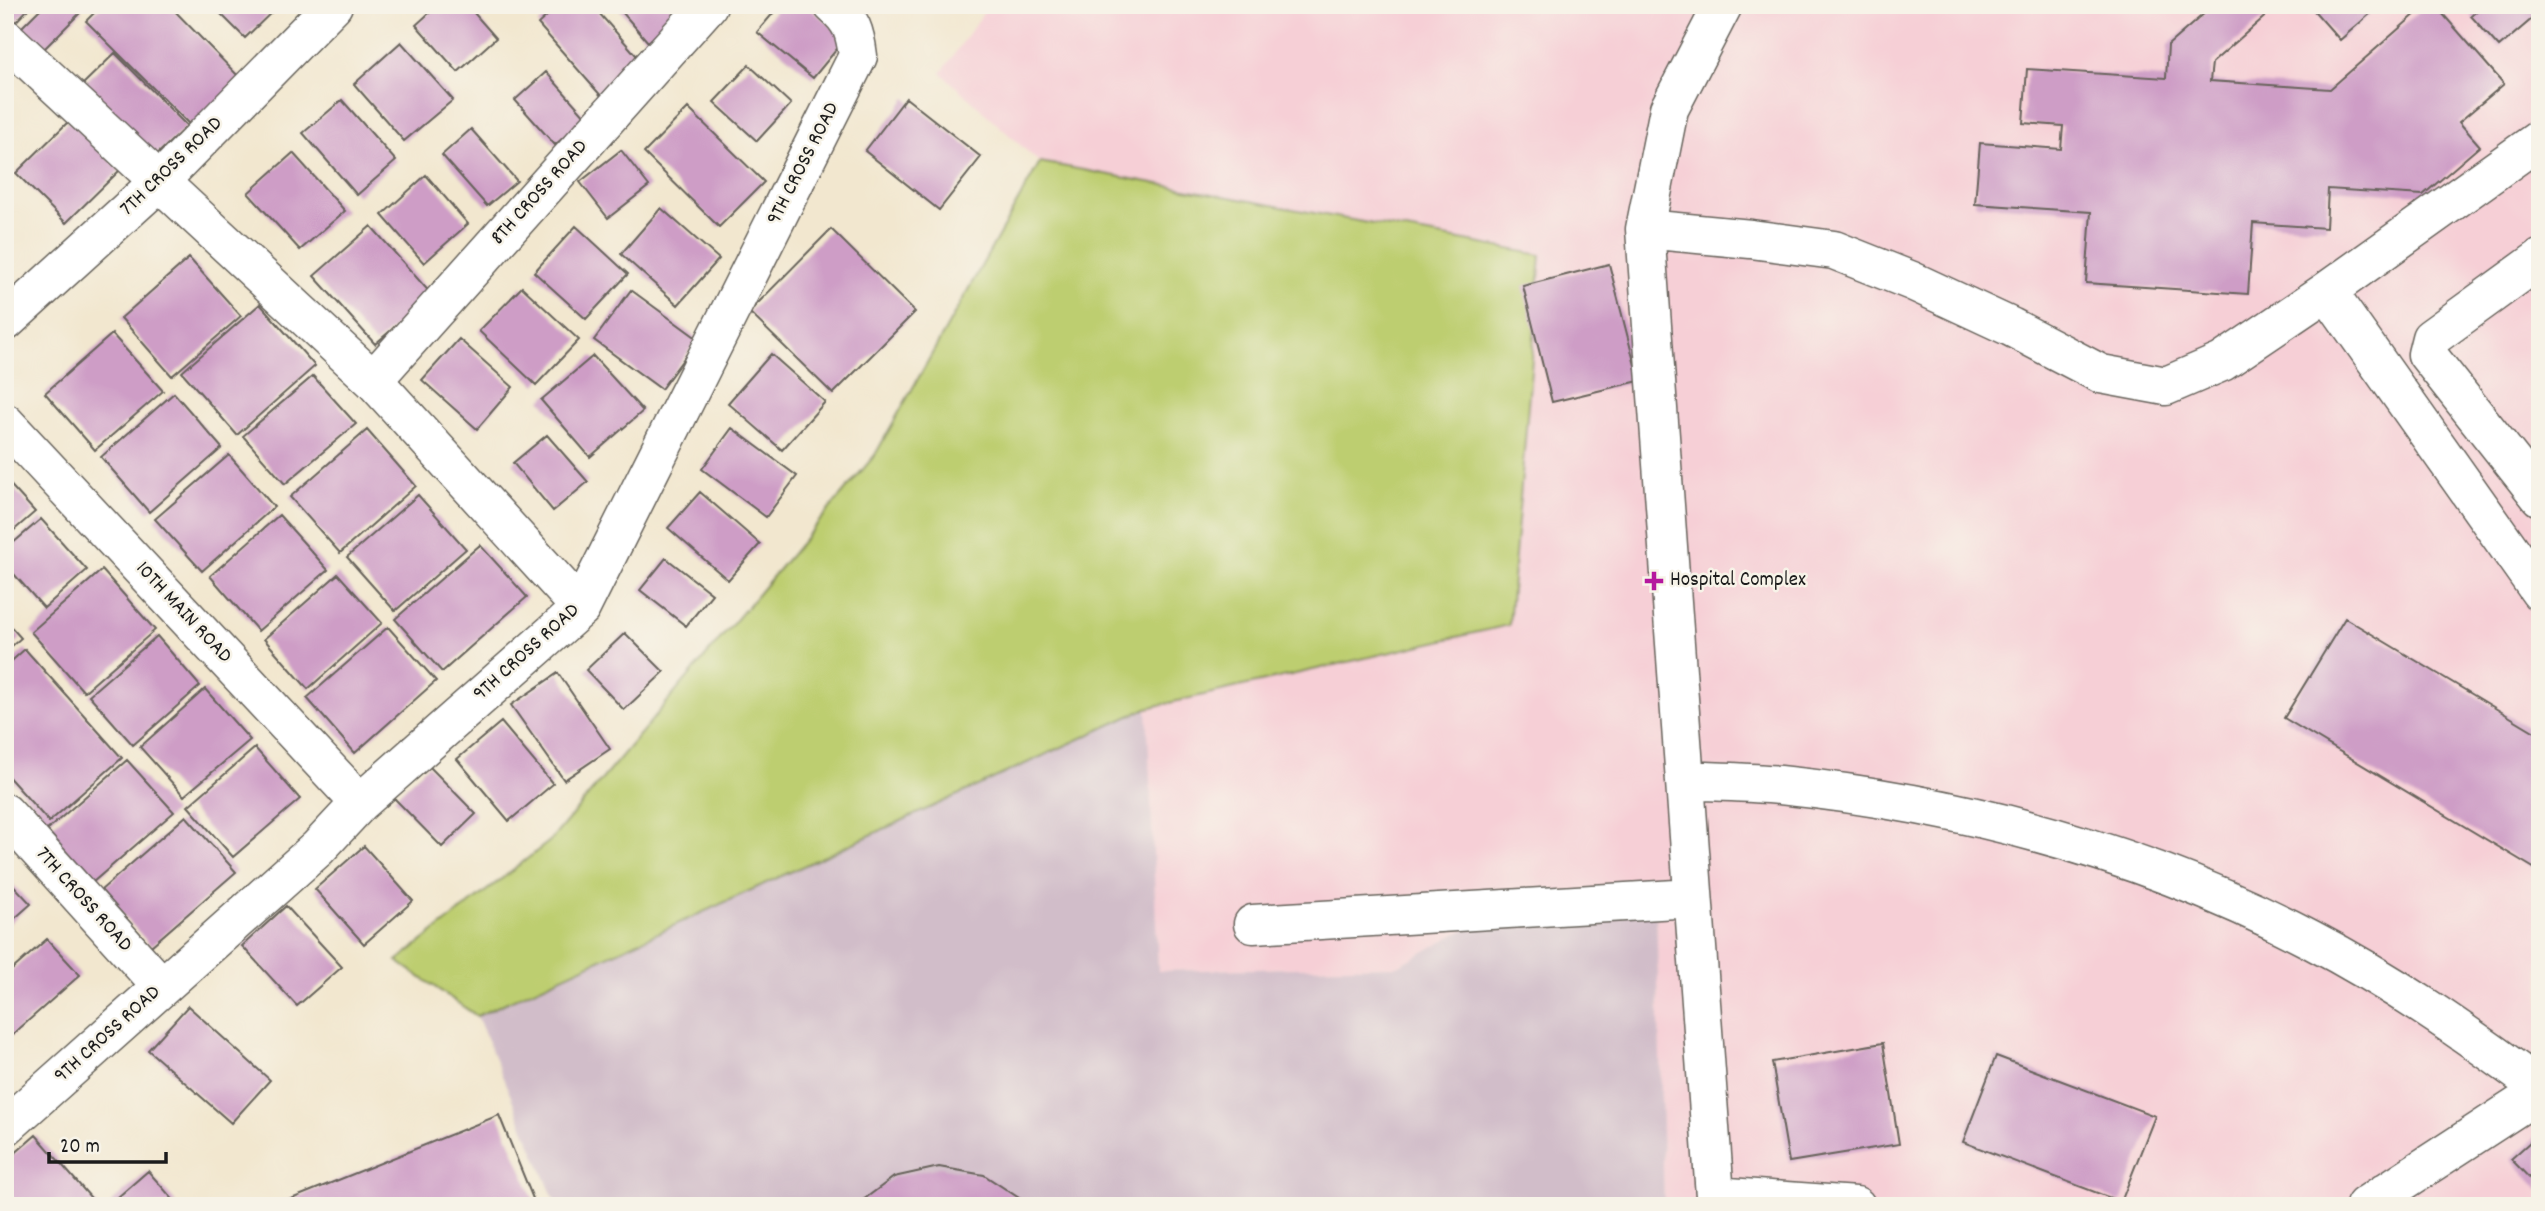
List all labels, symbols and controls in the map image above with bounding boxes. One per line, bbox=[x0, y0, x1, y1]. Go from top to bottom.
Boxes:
street label: 9TH CROSS ROAD bbox=[760, 97, 848, 231]
street label: 7TH CROSS ROAD bbox=[114, 110, 230, 224]
street label: 8TH CROSS ROAD bbox=[484, 133, 596, 252]
street label: 10TH MAIN ROAD bbox=[128, 555, 238, 671]
place label: Hospital Complex bbox=[1670, 566, 1806, 596]
marker: Hospital Complex bbox=[1644, 571, 1664, 591]
street label: 9TH CROSS ROAD bbox=[467, 597, 587, 709]
street label: 7TH CROSS ROAD bbox=[27, 841, 139, 959]
street label: 9TH CROSS ROAD bbox=[48, 979, 168, 1091]
scale bar bbox=[49, 1120, 166, 1164]
text: 20 m bbox=[60, 1133, 100, 1163]

